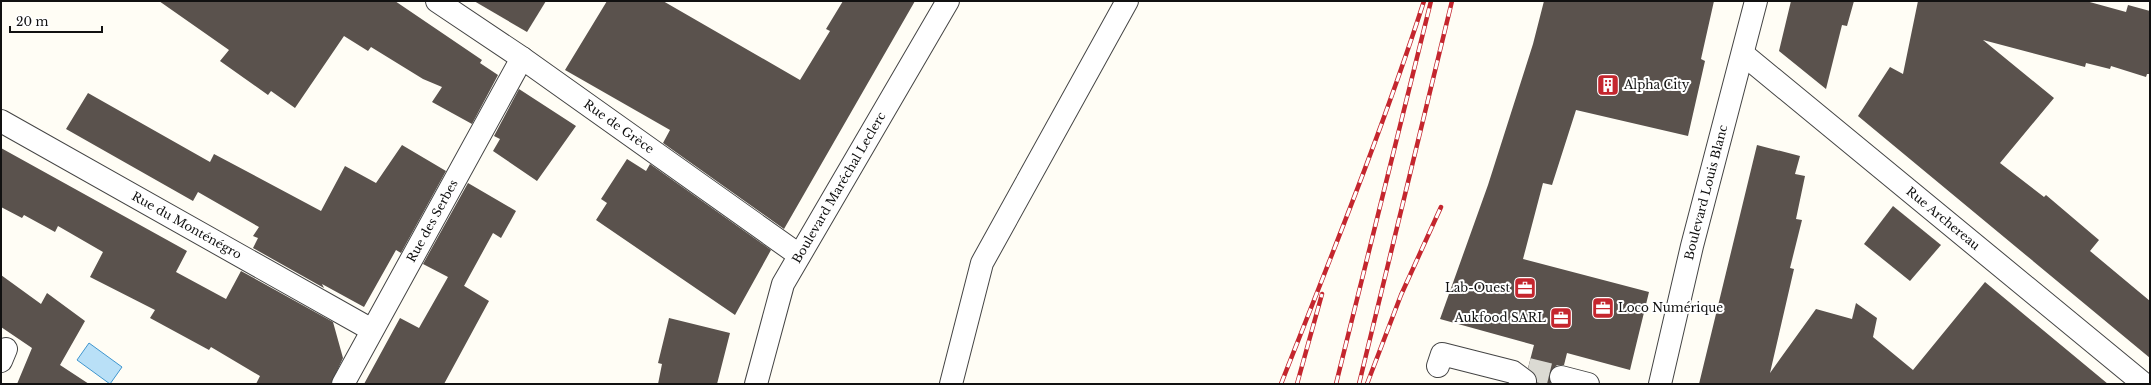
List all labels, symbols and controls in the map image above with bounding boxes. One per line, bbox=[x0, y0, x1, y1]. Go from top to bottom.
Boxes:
scale bar bbox=[10, 8, 102, 34]
text: 20 m bbox=[16, 14, 48, 29]
building icon: Alpha City bbox=[1595, 72, 1621, 98]
place label: Alpha City bbox=[1623, 77, 1690, 92]
street label: Rue de Grèce bbox=[581, 96, 657, 156]
street label: Boulevard Maréchal Leclerc bbox=[789, 109, 889, 266]
street label: Boulevard Louis Blanc bbox=[1681, 123, 1730, 261]
street label: Rue des Serbes bbox=[403, 177, 461, 265]
street label: Rue Archereau bbox=[1903, 183, 1983, 253]
street label: Rue du Monténégro bbox=[129, 188, 244, 262]
office icon: Lab-Ouest bbox=[1512, 275, 1538, 301]
place label: Lab-Ouest bbox=[1445, 280, 1510, 295]
office icon: Loco Numérique bbox=[1590, 295, 1616, 321]
place label: Loco Numérique bbox=[1618, 300, 1723, 315]
office icon: Aukfood SARL bbox=[1548, 305, 1574, 331]
place label: Aukfood SARL bbox=[1453, 310, 1546, 325]

